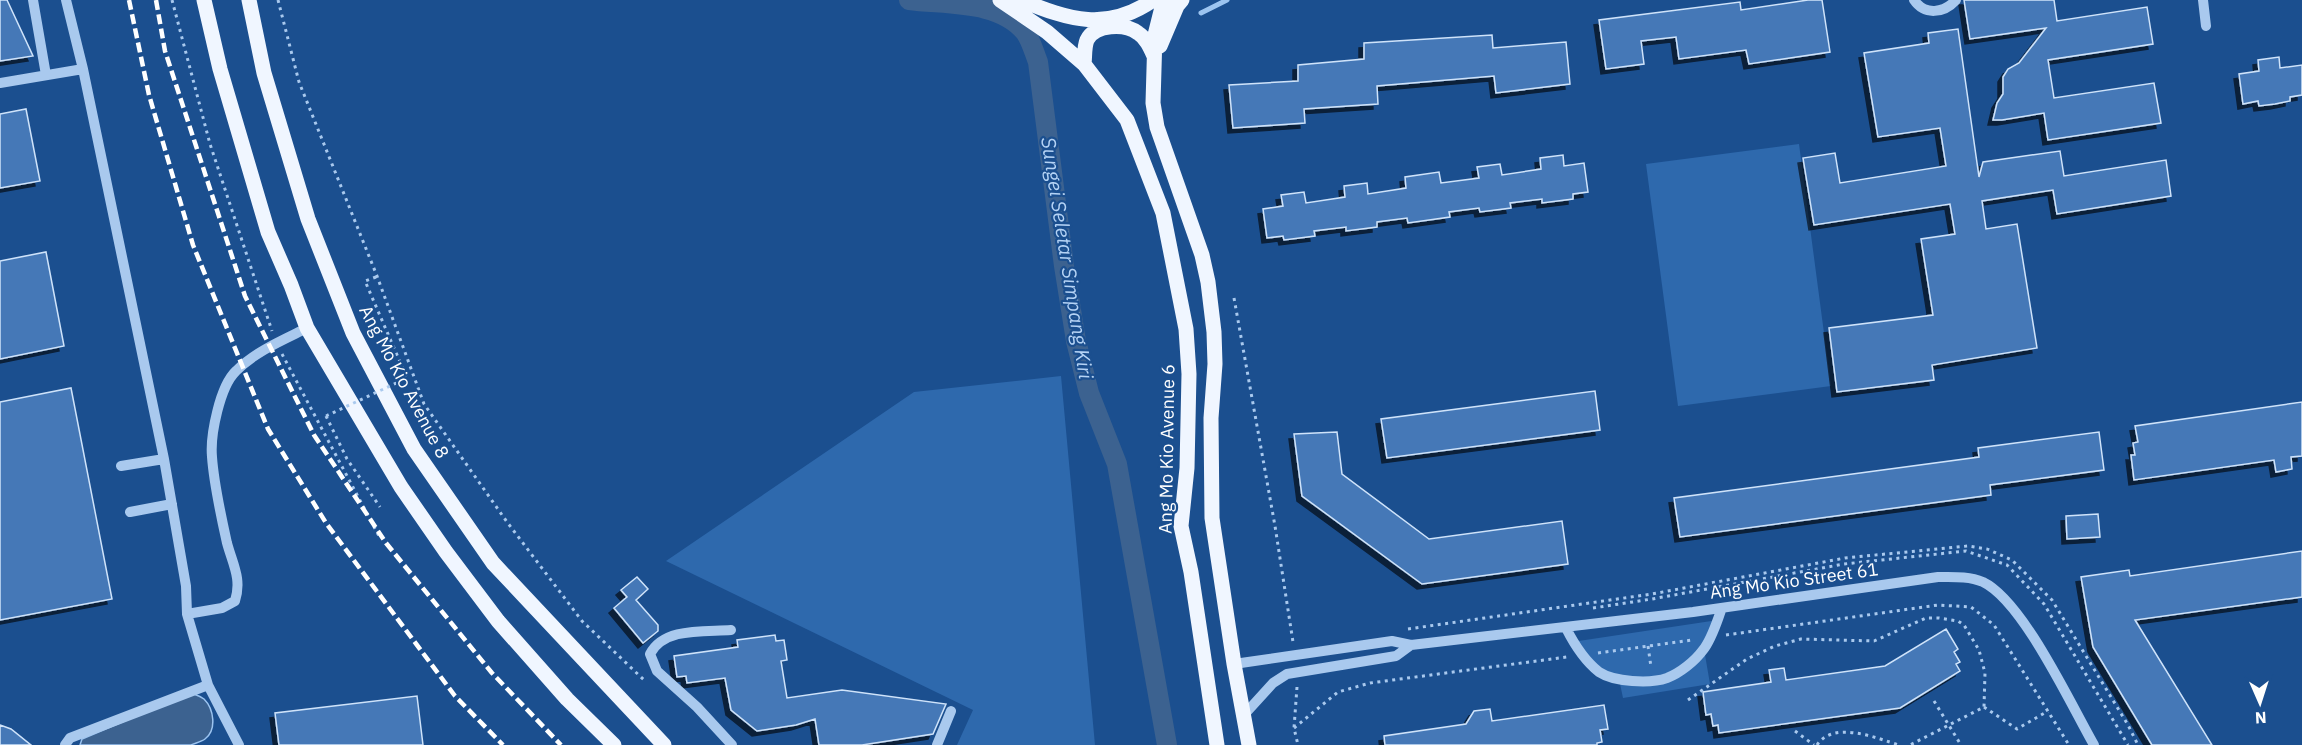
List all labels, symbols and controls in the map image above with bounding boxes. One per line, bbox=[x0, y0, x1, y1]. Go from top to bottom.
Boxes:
water label: Sungei Seletar Simpang Kiri bbox=[1035, 135, 1100, 382]
street label: Ang Mo Kio Avenue 8 bbox=[354, 301, 454, 462]
street label: Ang Mo Kio Avenue 6 bbox=[1154, 364, 1179, 534]
street label: Ang Mo Kio Street 61 bbox=[1708, 557, 1880, 604]
north arrow bbox=[2230, 673, 2290, 733]
text: N bbox=[2254, 708, 2267, 728]

